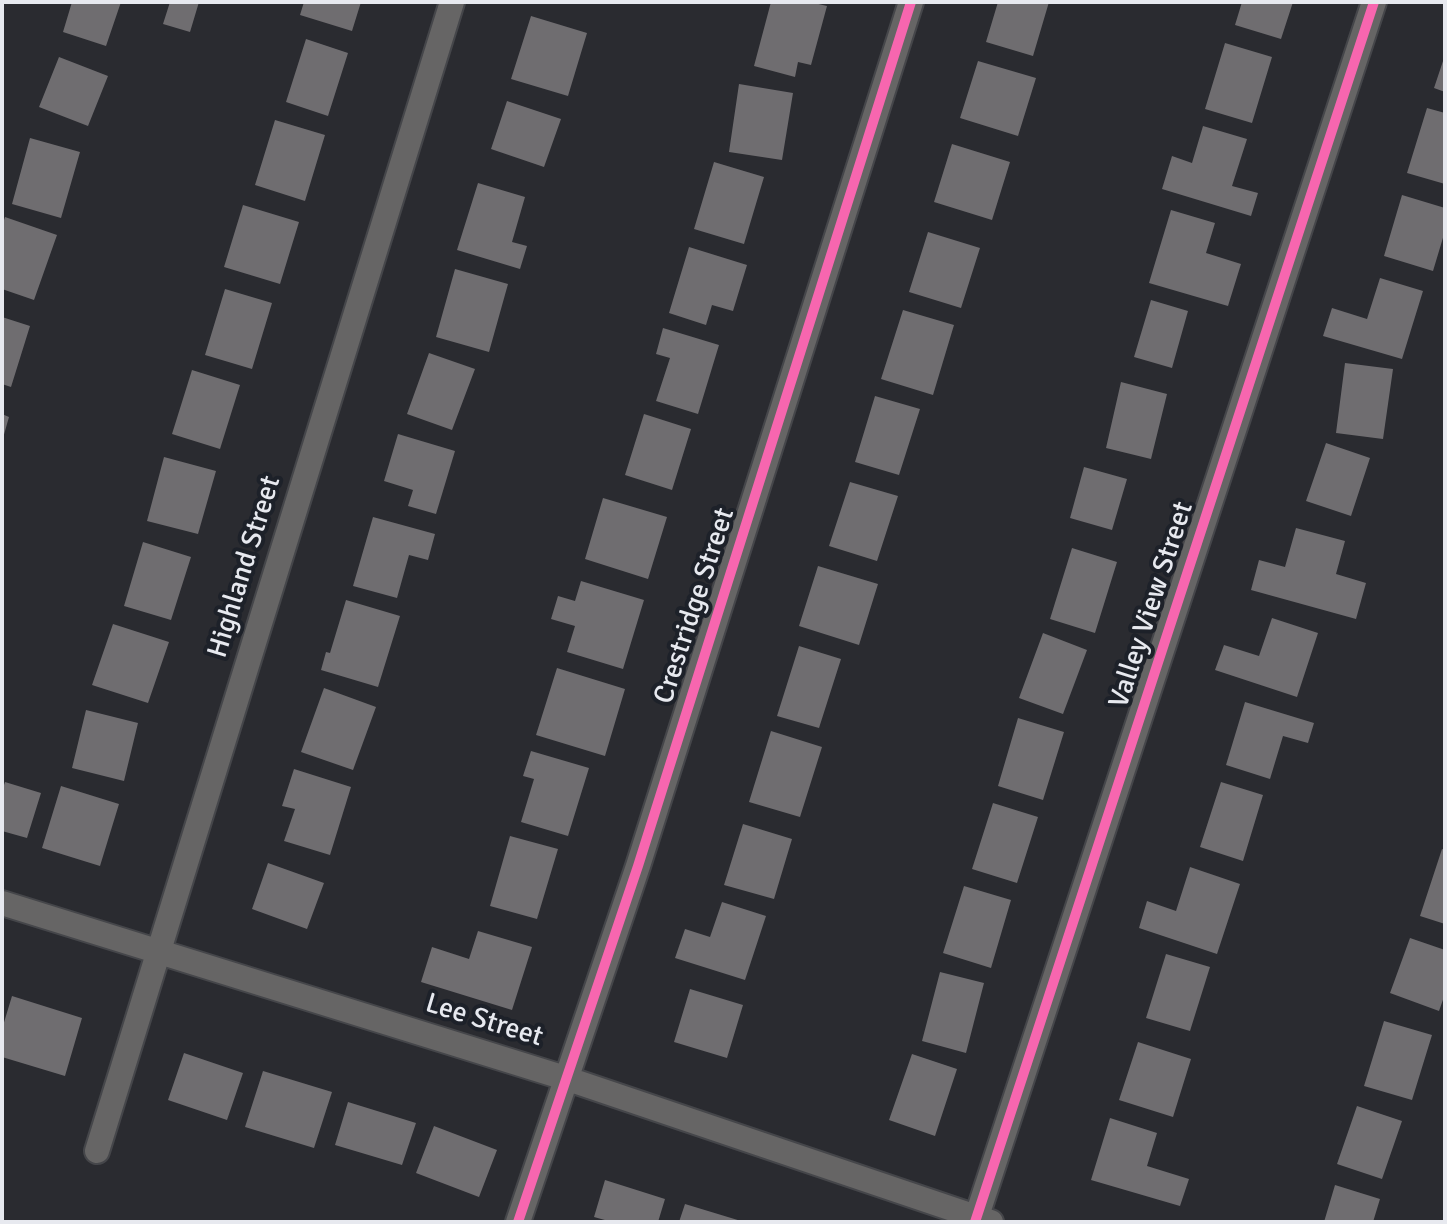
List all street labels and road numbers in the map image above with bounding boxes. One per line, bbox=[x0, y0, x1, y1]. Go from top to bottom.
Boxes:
street label: Highland Street bbox=[201, 472, 289, 662]
street label: Valley View Street bbox=[1103, 498, 1201, 712]
street label: Crestridge Street bbox=[648, 504, 742, 708]
street label: Lee Street bbox=[421, 987, 547, 1055]

